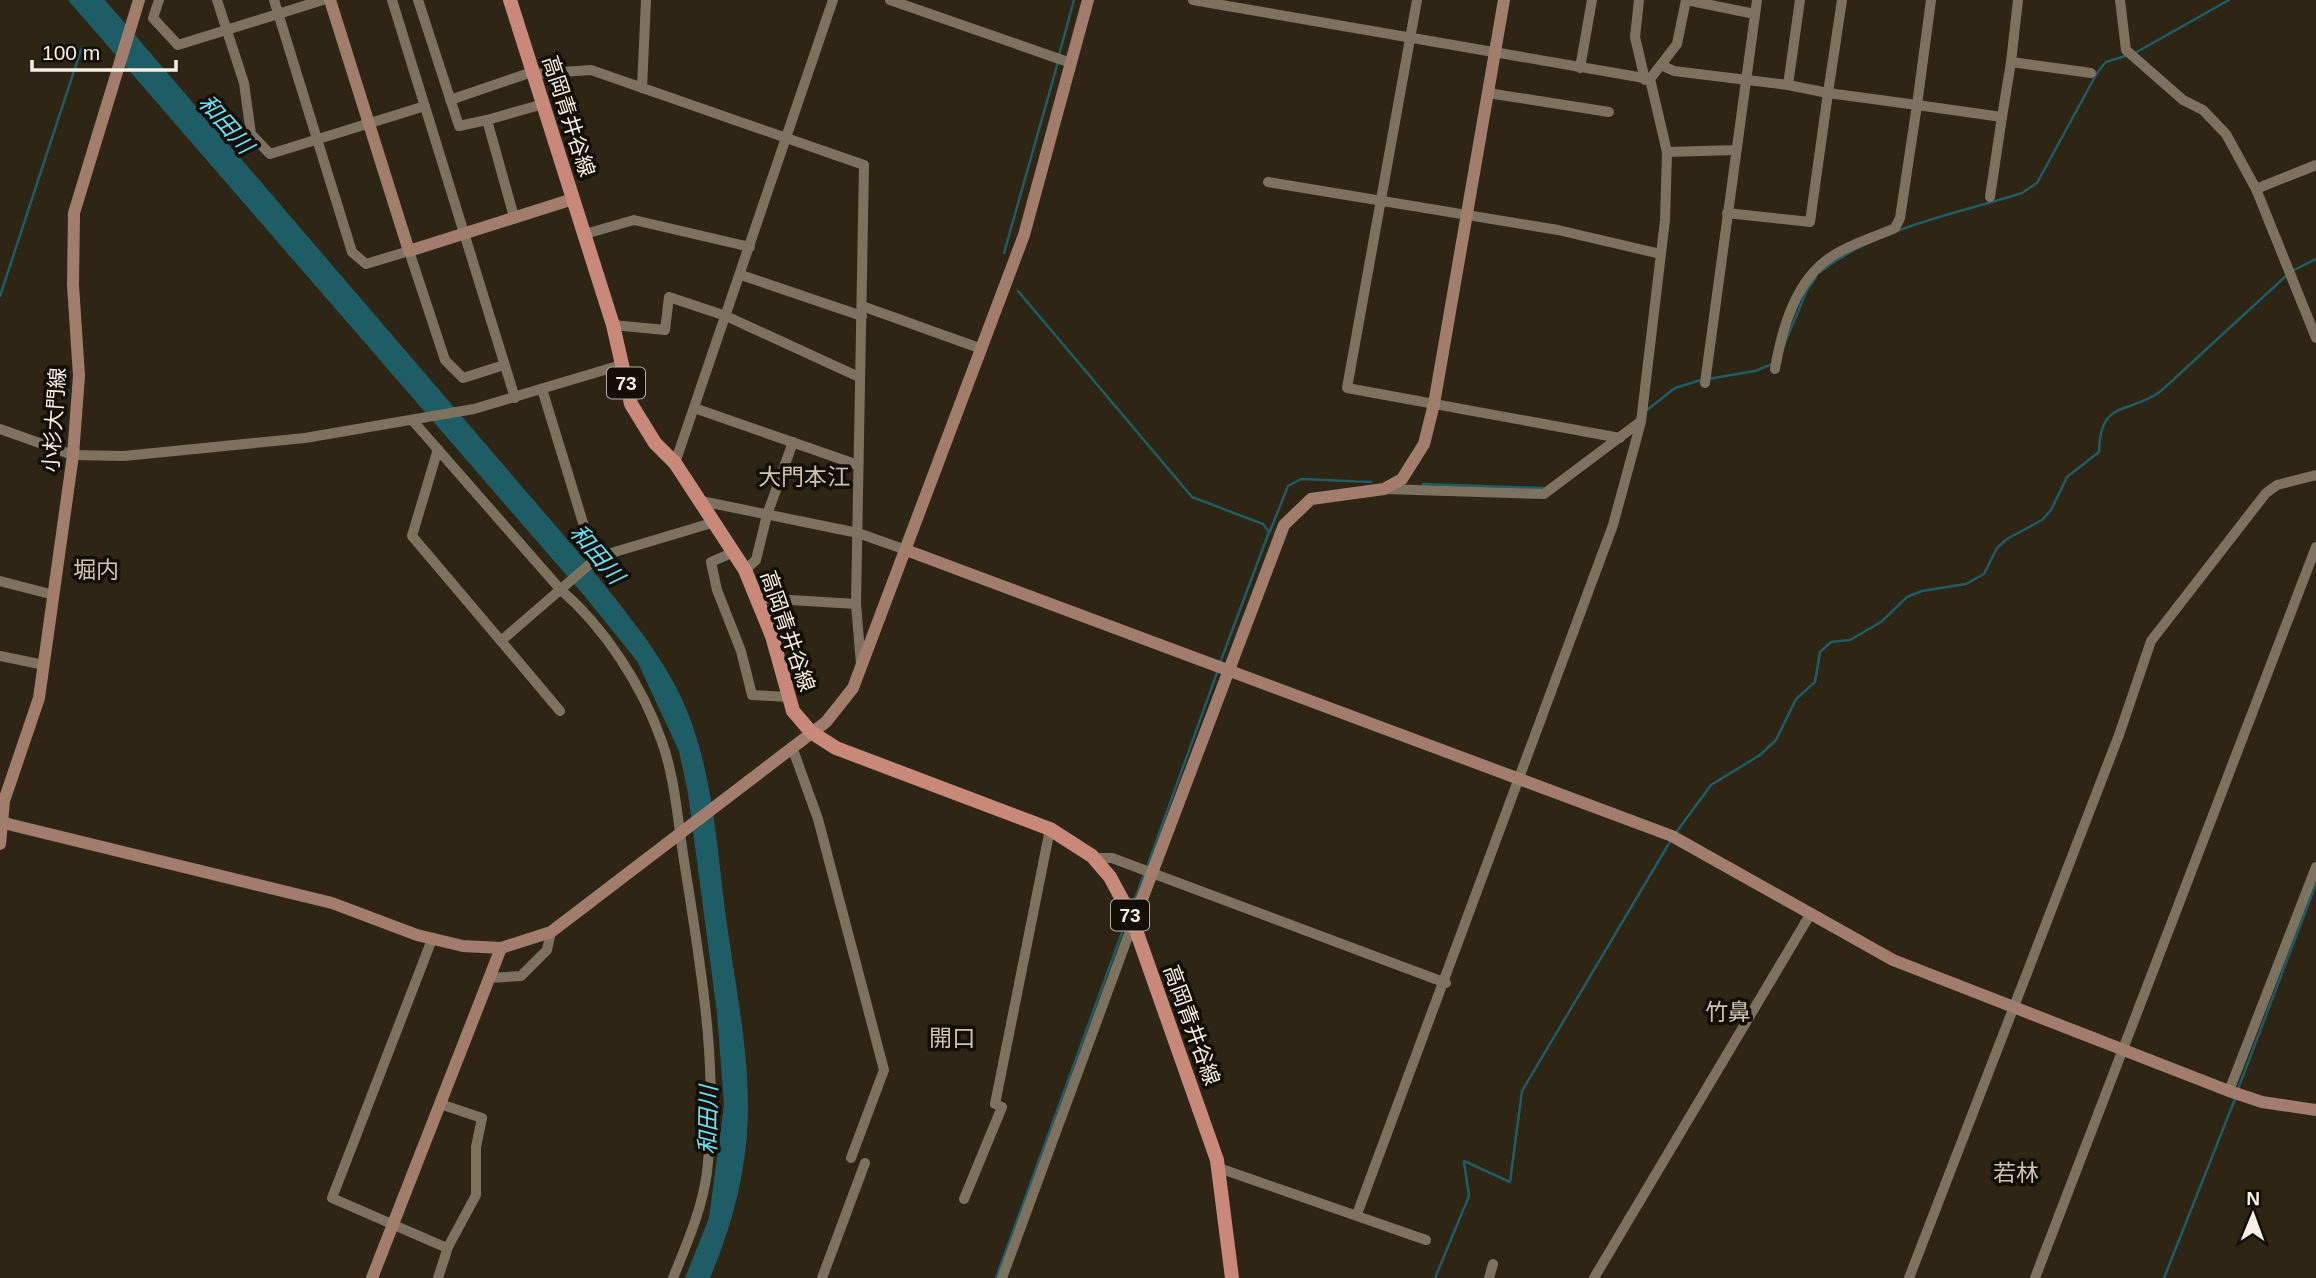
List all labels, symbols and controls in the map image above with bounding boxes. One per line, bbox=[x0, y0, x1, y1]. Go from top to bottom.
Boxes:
scale bar bbox=[32, 28, 175, 72]
text: 100 m bbox=[42, 41, 100, 64]
street label: 高岡青井谷線 bbox=[539, 53, 599, 179]
water label: 和田川 bbox=[194, 89, 260, 161]
street label: 小杉大門線 bbox=[39, 367, 69, 473]
road number: 73 bbox=[607, 368, 645, 398]
district label: 大門本江 bbox=[758, 464, 850, 490]
water label: 和田川 bbox=[565, 519, 631, 591]
district label: 堀内 bbox=[73, 557, 119, 583]
street label: 高岡青井谷線 bbox=[757, 568, 819, 694]
road number: 73 bbox=[1111, 900, 1149, 931]
street label: 高岡青井谷線 bbox=[1160, 962, 1224, 1088]
district label: 竹鼻 bbox=[1705, 999, 1751, 1025]
district label: 開口 bbox=[929, 1025, 975, 1051]
water label: 和田川 bbox=[694, 1082, 722, 1155]
district label: 若林 bbox=[1993, 1160, 2039, 1186]
north arrow bbox=[2218, 1180, 2288, 1250]
text: N bbox=[2246, 1188, 2260, 1209]

